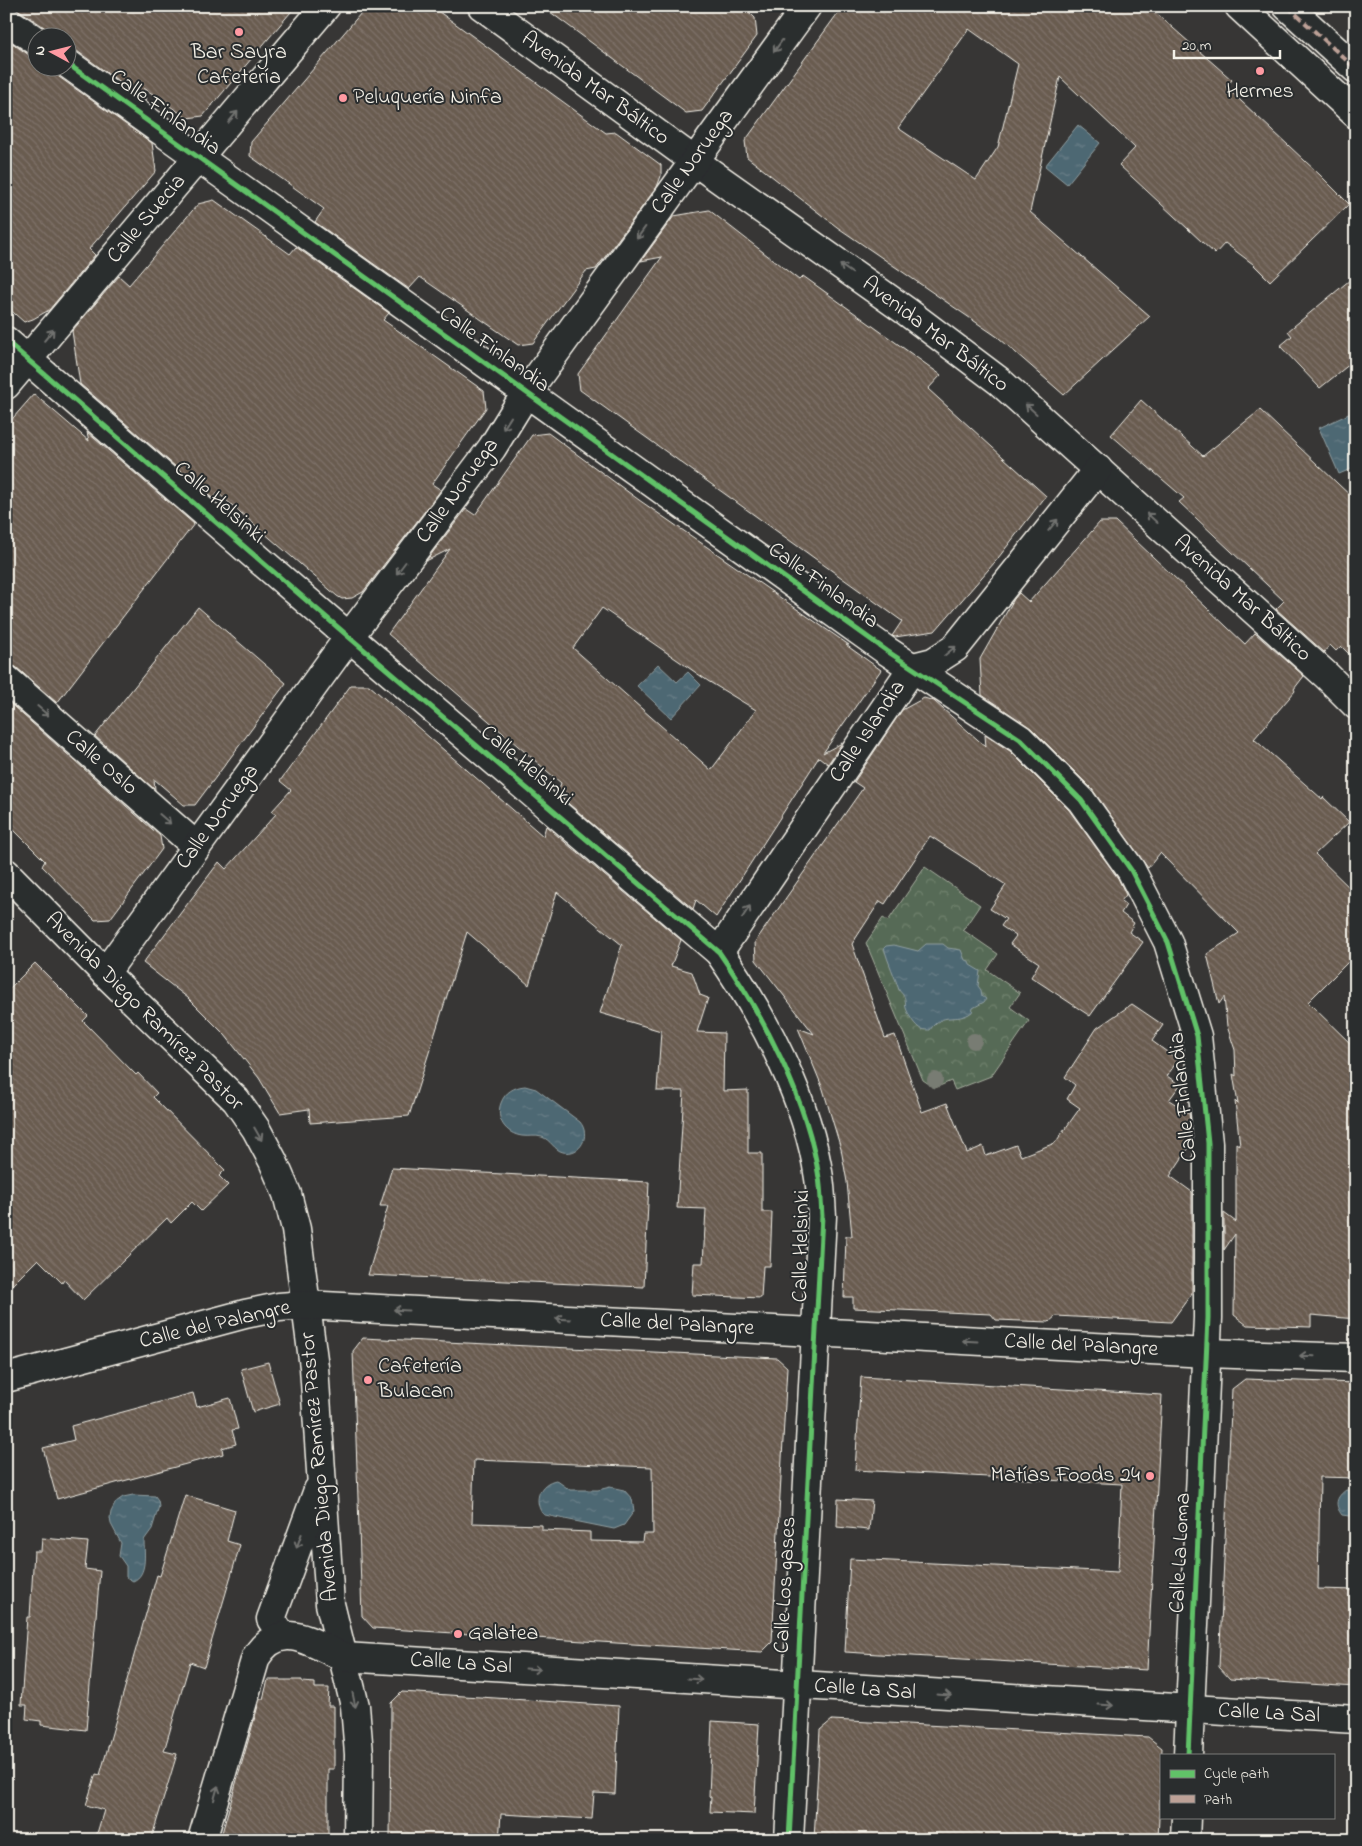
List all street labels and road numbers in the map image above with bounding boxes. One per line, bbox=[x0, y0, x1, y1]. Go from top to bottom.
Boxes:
street label: Avenida Mar Báltico bbox=[514, 24, 676, 154]
street label: Calle Finlandia bbox=[103, 62, 227, 164]
street label: Calle Noruega bbox=[644, 102, 743, 222]
street label: Calle Suecia bbox=[100, 167, 194, 271]
street label: Avenida Mar Báltico bbox=[855, 269, 1015, 401]
street label: Calle Finlandia bbox=[432, 299, 556, 401]
street label: Calle Noruega bbox=[409, 431, 508, 551]
street label: Calle Helsinki bbox=[166, 454, 272, 552]
street label: Avenida Mar Báltico bbox=[1166, 528, 1318, 670]
street label: Calle Finlandia bbox=[761, 535, 885, 637]
street label: Calle Islandia bbox=[822, 674, 914, 790]
street label: Calle Helsinki bbox=[473, 718, 579, 814]
street label: Calle Oslo bbox=[57, 722, 145, 804]
street label: Calle Noruega bbox=[169, 757, 268, 877]
street label: Avenida Diego Ramírez Pastor bbox=[36, 905, 251, 1120]
street label: Calle Finlandia bbox=[1161, 1030, 1207, 1164]
street label: Calle Helsinki bbox=[785, 1189, 819, 1303]
street label: Calle del Palangre bbox=[136, 1292, 294, 1359]
street label: Calle del Palangre bbox=[599, 1305, 755, 1346]
street label: Calle del Palangre bbox=[1003, 1326, 1159, 1367]
street label: Avenida Diego Ramírez Pastor bbox=[292, 1331, 349, 1603]
street label: Calle La Loma bbox=[1162, 1492, 1200, 1614]
street label: Calle Los gases bbox=[766, 1516, 807, 1654]
street label: Calle La Sal bbox=[409, 1644, 513, 1684]
street label: Calle La Sal bbox=[813, 1670, 917, 1710]
street label: Calle La Sal bbox=[1217, 1695, 1321, 1733]

